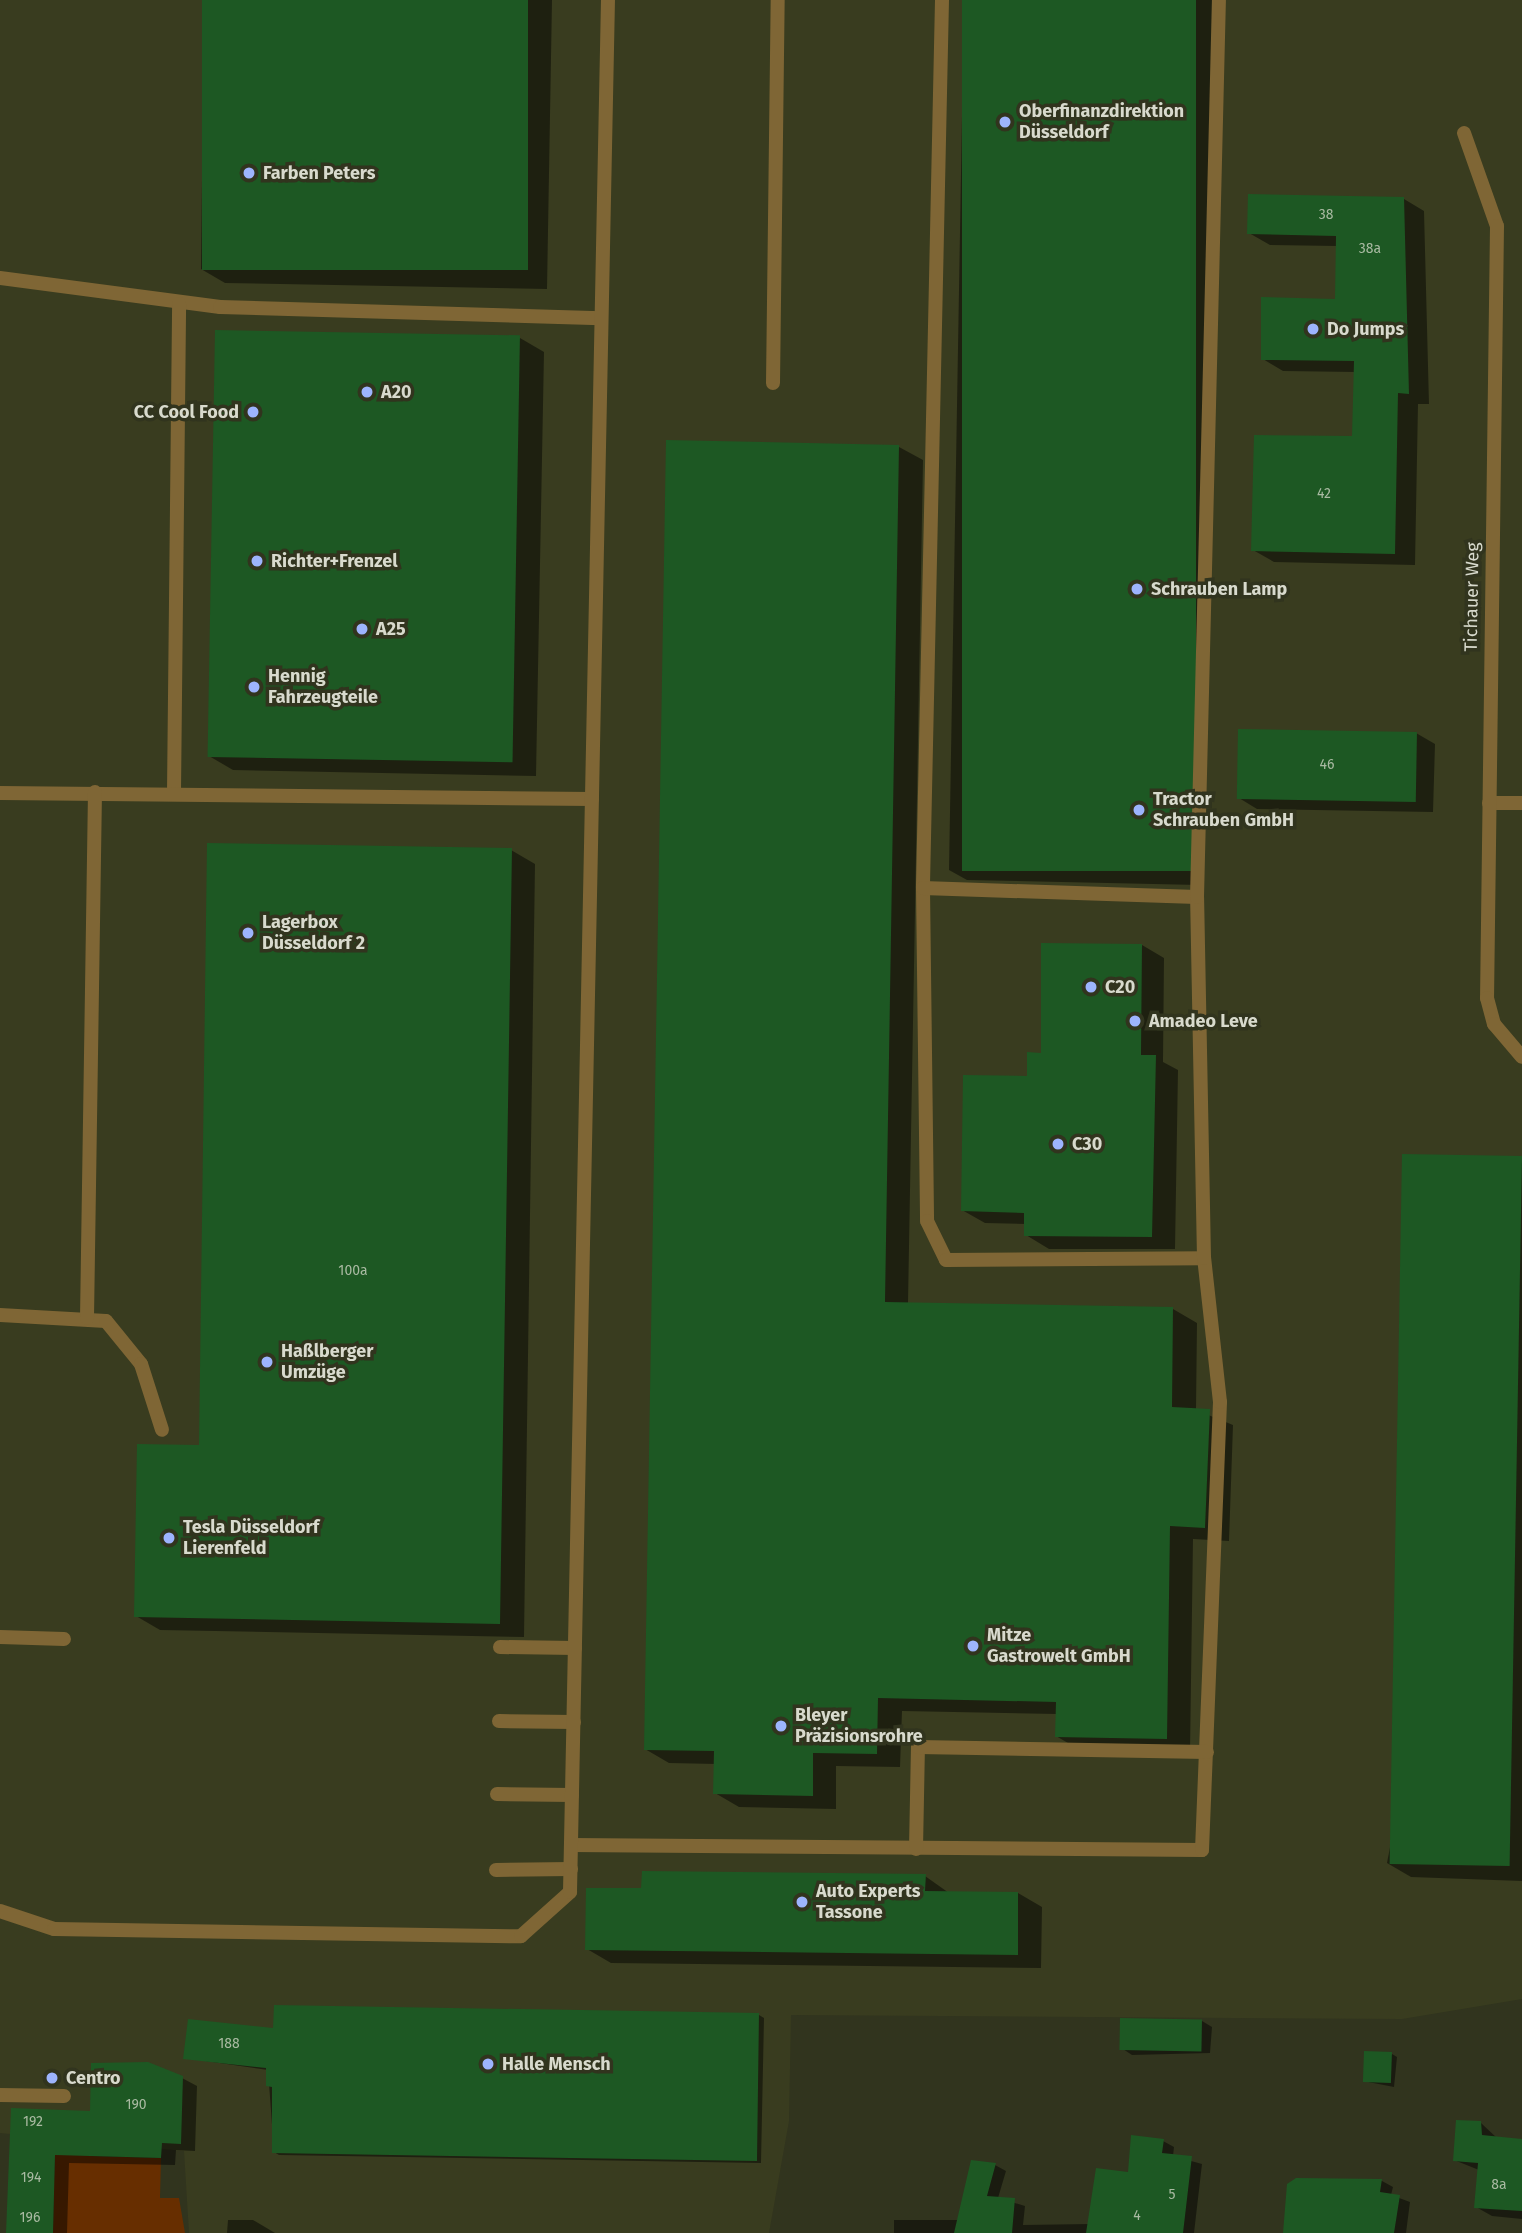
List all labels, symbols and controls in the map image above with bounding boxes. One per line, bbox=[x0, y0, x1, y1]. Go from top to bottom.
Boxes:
place label: Oberfinanzdirektion Düsseldorf bbox=[1019, 101, 1184, 144]
marker: Oberfinanzdirektion Düsseldorf bbox=[997, 114, 1013, 130]
place label: Farben Peters bbox=[263, 162, 376, 184]
marker: Farben Peters bbox=[241, 165, 257, 181]
house number: 38 bbox=[1319, 207, 1333, 223]
house number: 38a bbox=[1359, 241, 1381, 257]
place label: Do Jumps bbox=[1327, 318, 1404, 340]
marker: Do Jumps bbox=[1305, 321, 1321, 337]
place label: A20 bbox=[381, 381, 412, 403]
marker: A20 bbox=[359, 384, 375, 400]
place label: CC Cool Food bbox=[134, 401, 239, 423]
marker: CC Cool Food bbox=[245, 404, 261, 420]
house number: 42 bbox=[1317, 486, 1331, 502]
street label: Tichauer Weg bbox=[1460, 542, 1484, 652]
place label: Richter+Frenzel bbox=[271, 550, 398, 572]
marker: Richter+Frenzel bbox=[249, 553, 265, 569]
place label: Schrauben Lamp bbox=[1151, 578, 1287, 600]
marker: Schrauben Lamp bbox=[1129, 581, 1145, 597]
place label: A25 bbox=[376, 618, 406, 640]
marker: A25 bbox=[354, 621, 370, 637]
place label: Hennig Fahrzeugteile bbox=[268, 666, 378, 708]
marker: Hennig Fahrzeugteile bbox=[246, 679, 262, 695]
house number: 46 bbox=[1320, 757, 1334, 773]
place label: Tractor Schrauben GmbH bbox=[1153, 789, 1294, 832]
marker: Tractor Schrauben GmbH bbox=[1131, 802, 1147, 818]
place label: Lagerbox Düsseldorf 2 bbox=[262, 912, 365, 954]
marker: Lagerbox Düsseldorf 2 bbox=[240, 925, 256, 941]
place label: C20 bbox=[1105, 976, 1135, 998]
marker: C20 bbox=[1083, 979, 1099, 995]
place label: Amadeo Leve bbox=[1149, 1010, 1258, 1032]
marker: Amadeo Leve bbox=[1127, 1013, 1143, 1029]
place label: C30 bbox=[1072, 1133, 1102, 1155]
marker: C30 bbox=[1050, 1136, 1066, 1152]
house number: 100a bbox=[338, 1263, 368, 1279]
place label: Haßlberger Umzüge bbox=[281, 1341, 373, 1384]
marker: Haßlberger Umzüge bbox=[259, 1354, 275, 1370]
place label: Tesla Düsseldorf Lierenfeld bbox=[183, 1517, 319, 1560]
marker: Tesla Düsseldorf Lierenfeld bbox=[161, 1530, 177, 1546]
place label: Mitze Gastrowelt GmbH bbox=[987, 1625, 1131, 1668]
marker: Mitze Gastrowelt GmbH bbox=[965, 1638, 981, 1654]
place label: Bleyer Präzisionsrohre bbox=[795, 1705, 923, 1748]
marker: Bleyer Präzisionsrohre bbox=[773, 1718, 789, 1734]
place label: Auto Experts Tassone bbox=[816, 1881, 921, 1924]
marker: Auto Experts Tassone bbox=[794, 1894, 810, 1910]
house number: 188 bbox=[218, 2036, 240, 2052]
place label: Halle Mensch bbox=[502, 2053, 611, 2075]
marker: Halle Mensch bbox=[480, 2056, 496, 2072]
place label: Centro bbox=[66, 2067, 120, 2089]
marker: Centro bbox=[44, 2070, 60, 2086]
house number: 190 bbox=[125, 2097, 147, 2113]
house number: 192 bbox=[23, 2114, 43, 2130]
house number: 194 bbox=[21, 2170, 41, 2186]
house number: 8a bbox=[1491, 2177, 1507, 2193]
house number: 5 bbox=[1168, 2187, 1176, 2203]
house number: 4 bbox=[1133, 2208, 1141, 2224]
house number: 196 bbox=[20, 2210, 40, 2226]

